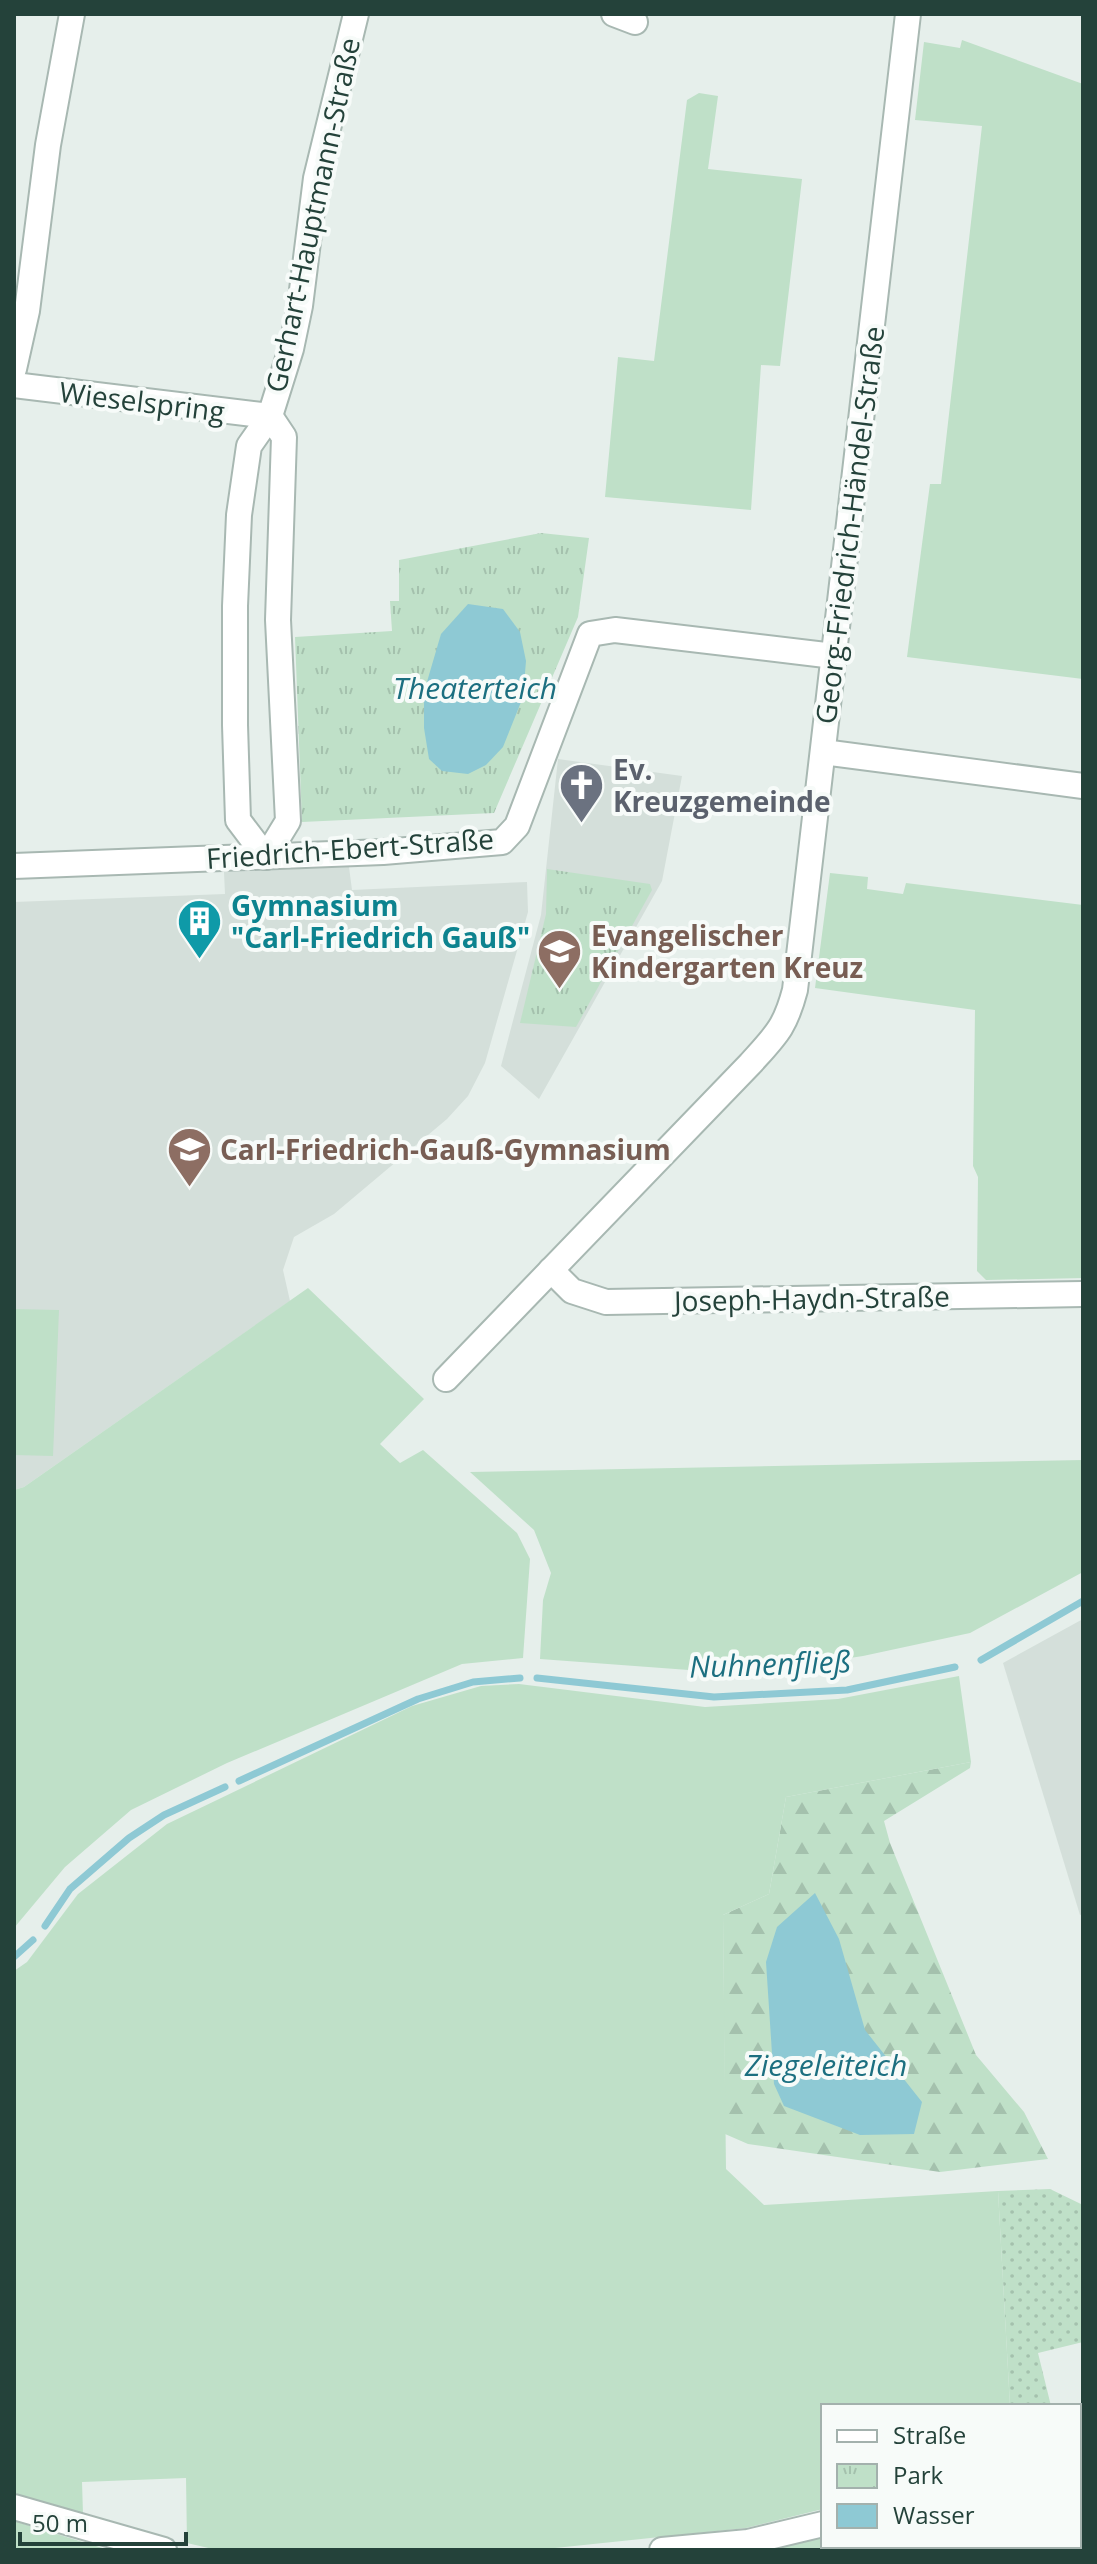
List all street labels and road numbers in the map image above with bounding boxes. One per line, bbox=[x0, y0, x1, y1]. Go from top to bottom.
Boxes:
street label: Gerhart-Hauptmann-Straße bbox=[256, 34, 368, 396]
street label: Georg-Friedrich-Händel-Straße bbox=[806, 324, 892, 726]
street label: Wieselspring bbox=[57, 372, 227, 430]
street label: Friedrich-Ebert-Straße bbox=[205, 819, 495, 877]
street label: Joseph-Haydn-Straße bbox=[671, 1277, 950, 1319]

